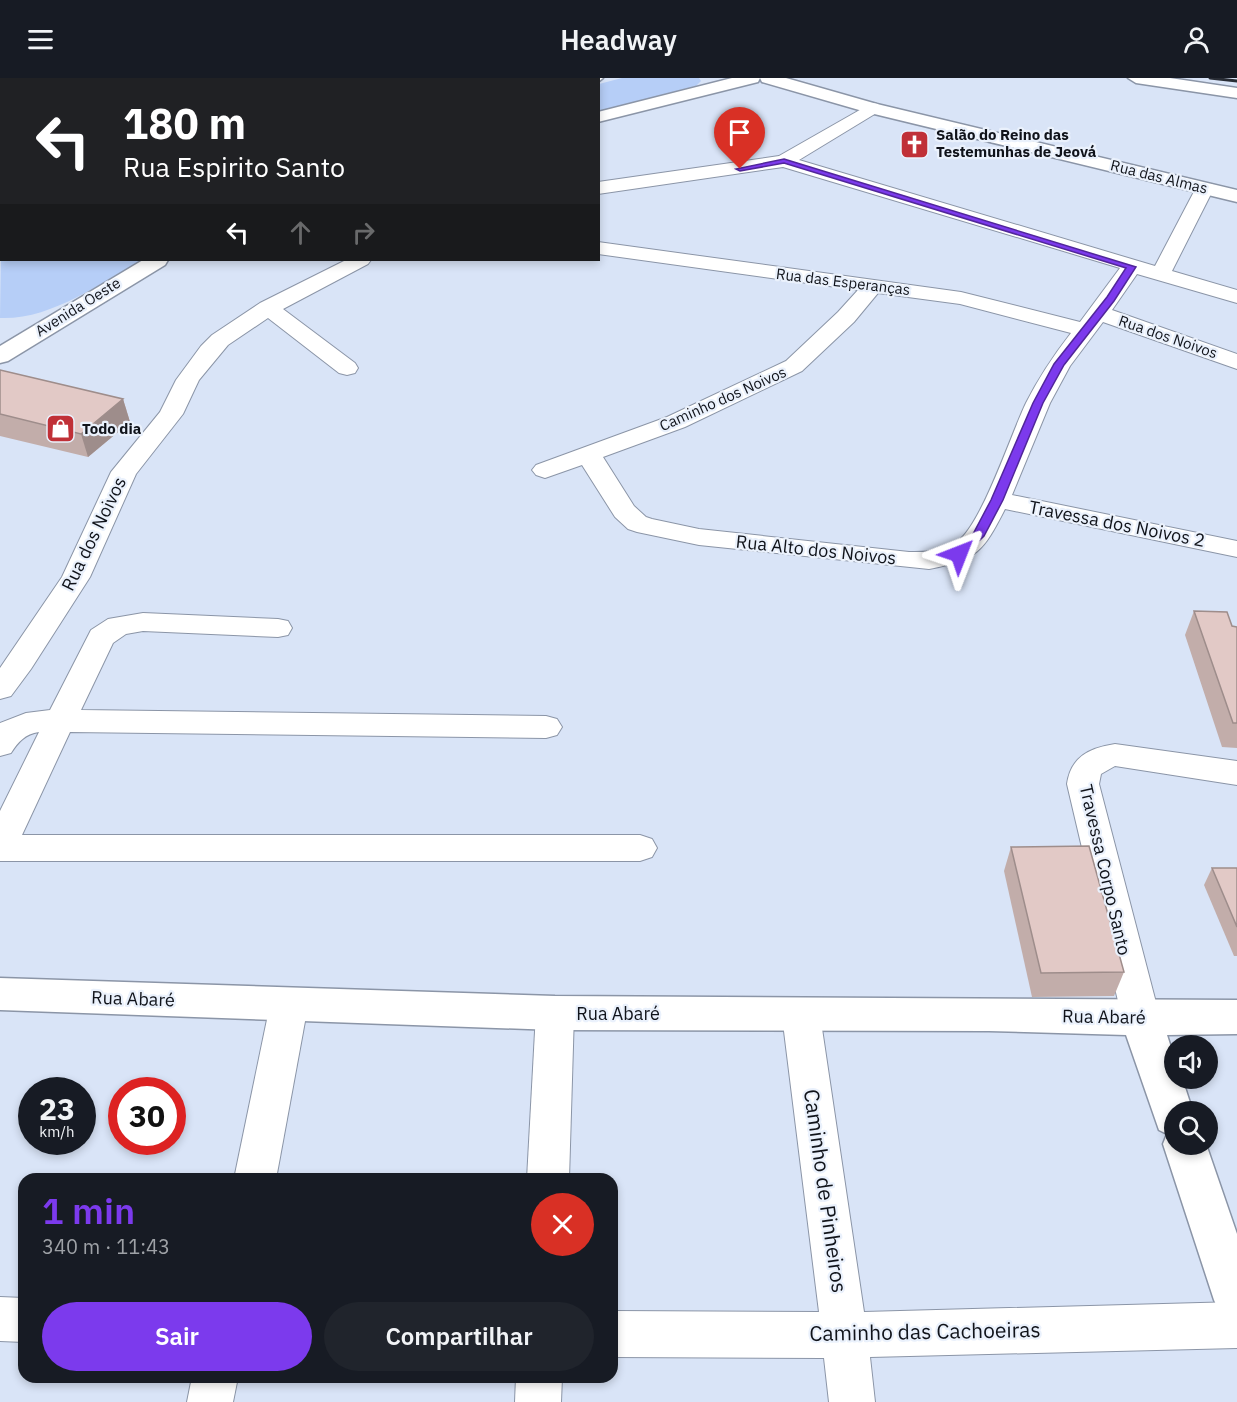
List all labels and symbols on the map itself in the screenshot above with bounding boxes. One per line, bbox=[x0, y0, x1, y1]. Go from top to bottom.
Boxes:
pin bbox=[714, 107, 765, 169]
place label: Salão do Reino das Testemunhas de Jeová bbox=[936, 125, 1097, 161]
church icon: Salão do Reino das Testemunhas de Jeová bbox=[899, 128, 931, 160]
street label: Rua das Almas bbox=[1109, 155, 1210, 198]
street label: Rua das Esperanças bbox=[775, 264, 911, 299]
street label: Avenida Oeste bbox=[32, 273, 124, 340]
street label: Rua dos Noivos bbox=[1116, 311, 1220, 362]
street label: Caminho dos Noivos bbox=[656, 362, 789, 435]
shop icon: Todo dia bbox=[45, 413, 77, 445]
place label: Todo dia bbox=[82, 419, 142, 438]
street label: Rua dos Noivos bbox=[56, 473, 131, 595]
street label: Travessa dos Noivos 2 bbox=[1027, 495, 1207, 552]
position arrow bbox=[927, 522, 991, 586]
street label: Rua Alto dos Noivos bbox=[735, 530, 897, 569]
street label: Travessa Corpo Santo bbox=[1075, 782, 1136, 958]
street label: Rua Abaré bbox=[91, 986, 175, 1011]
street label: Rua Abaré bbox=[576, 1002, 660, 1025]
street label: Rua Abaré bbox=[1062, 1004, 1146, 1029]
speed limit sign: 30 bbox=[108, 1077, 186, 1155]
street label: Caminho de Pinheiros bbox=[798, 1087, 854, 1294]
street label: Caminho das Cachoeiras bbox=[809, 1315, 1041, 1347]

